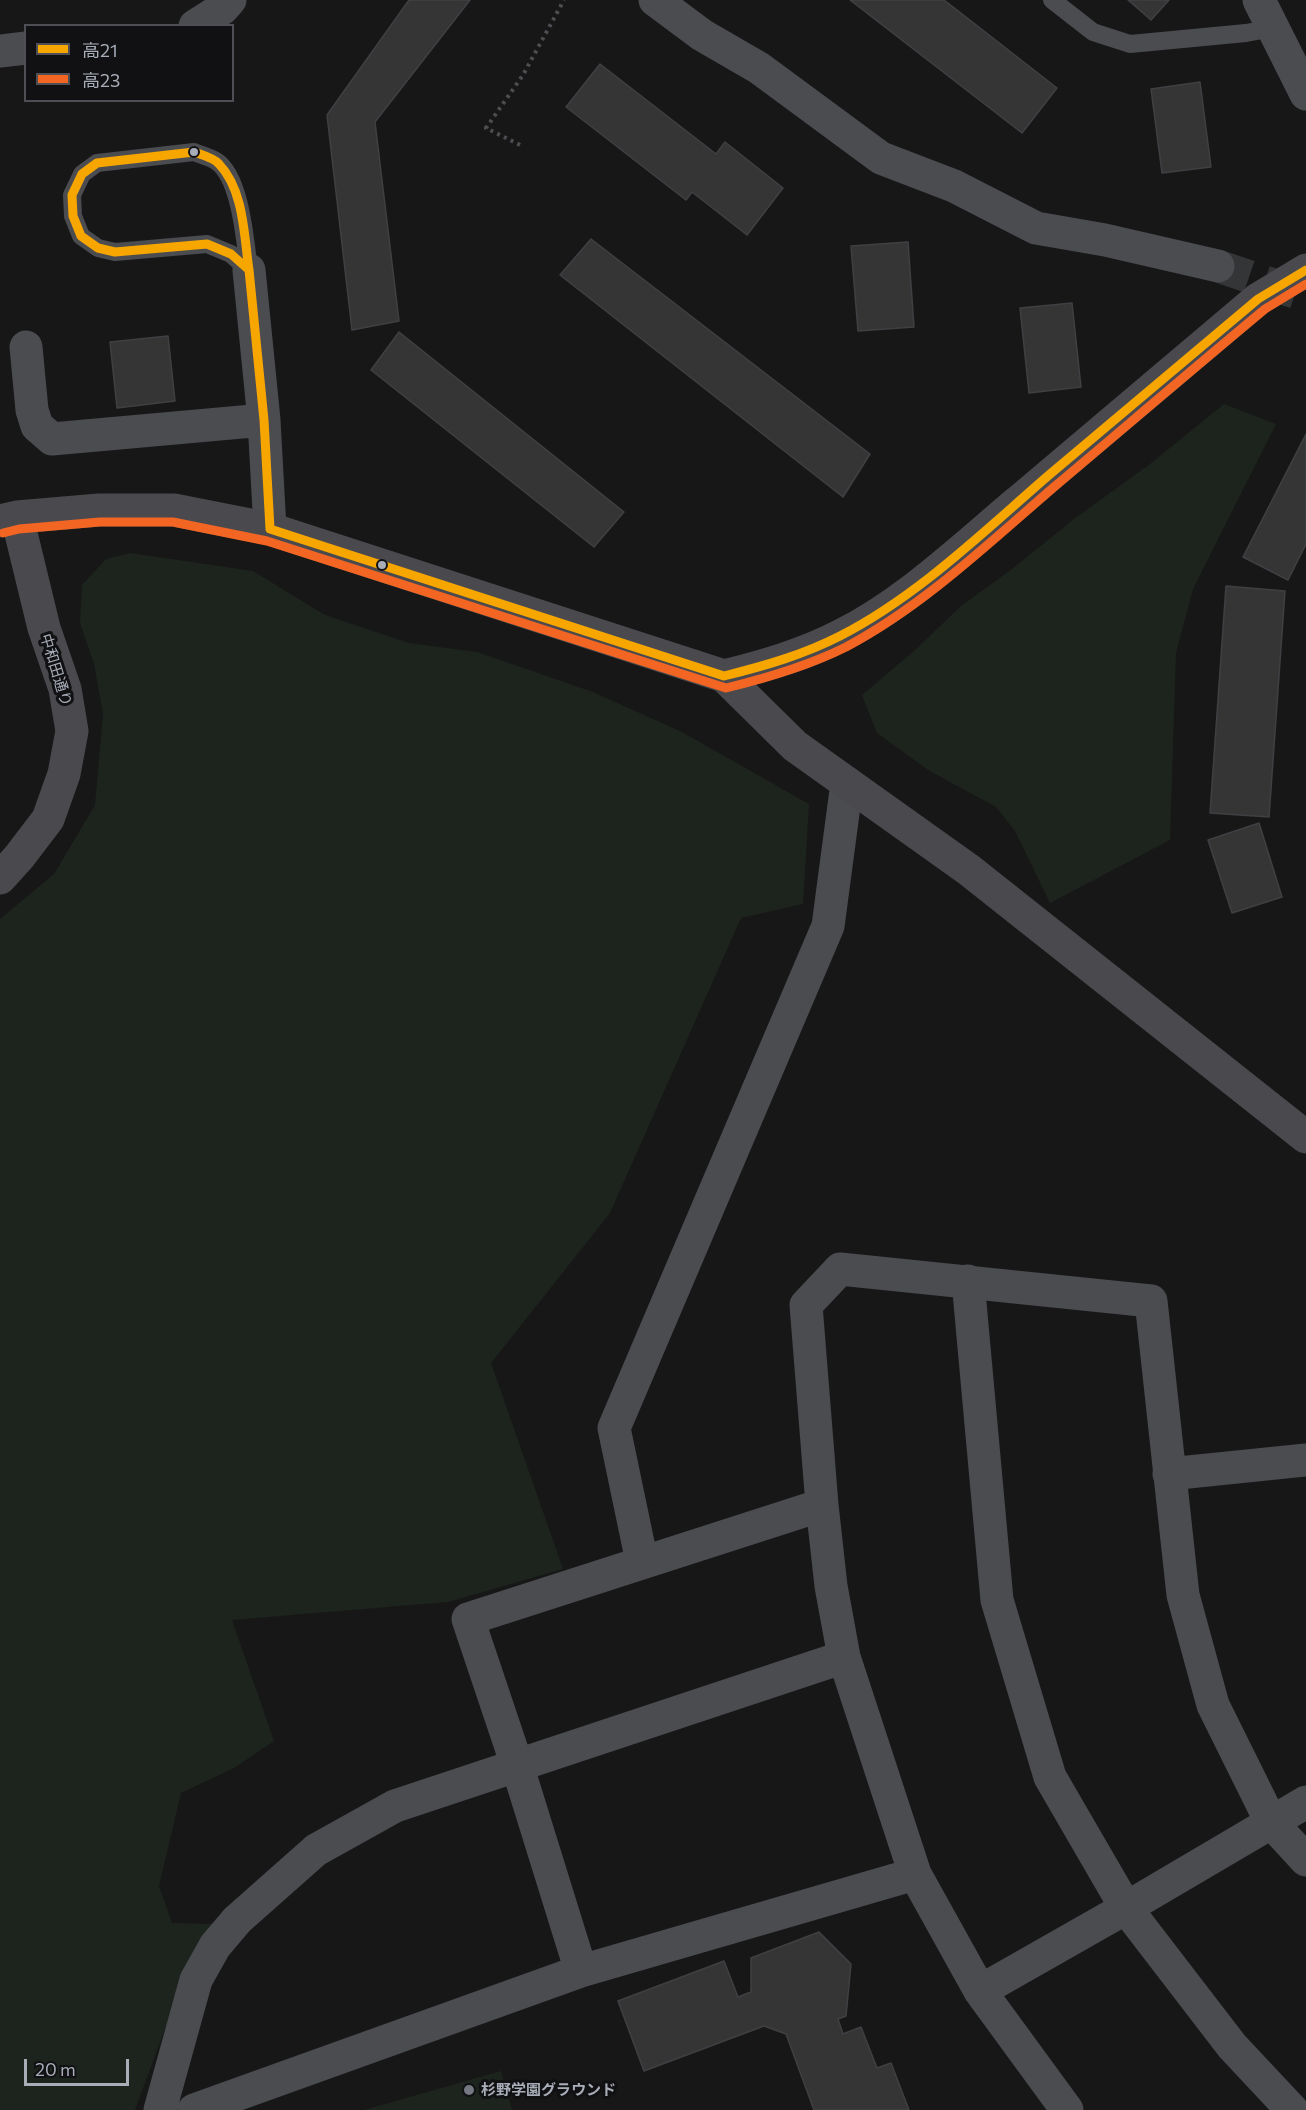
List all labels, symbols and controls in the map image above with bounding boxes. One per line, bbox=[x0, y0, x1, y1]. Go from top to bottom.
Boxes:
legend bbox=[24, 24, 234, 102]
text: 高21 bbox=[82, 39, 118, 61]
text: 高23 bbox=[82, 69, 120, 91]
unlabelled marker bbox=[188, 146, 200, 158]
unlabelled marker bbox=[376, 559, 388, 571]
street label: 中和田通り bbox=[36, 632, 76, 708]
scale bar bbox=[27, 2047, 132, 2085]
text: 20 m bbox=[35, 2058, 76, 2080]
place label: 杉野学園グラウンド bbox=[481, 2081, 616, 2099]
marker: 杉野学園グラウンド bbox=[462, 2083, 476, 2097]

